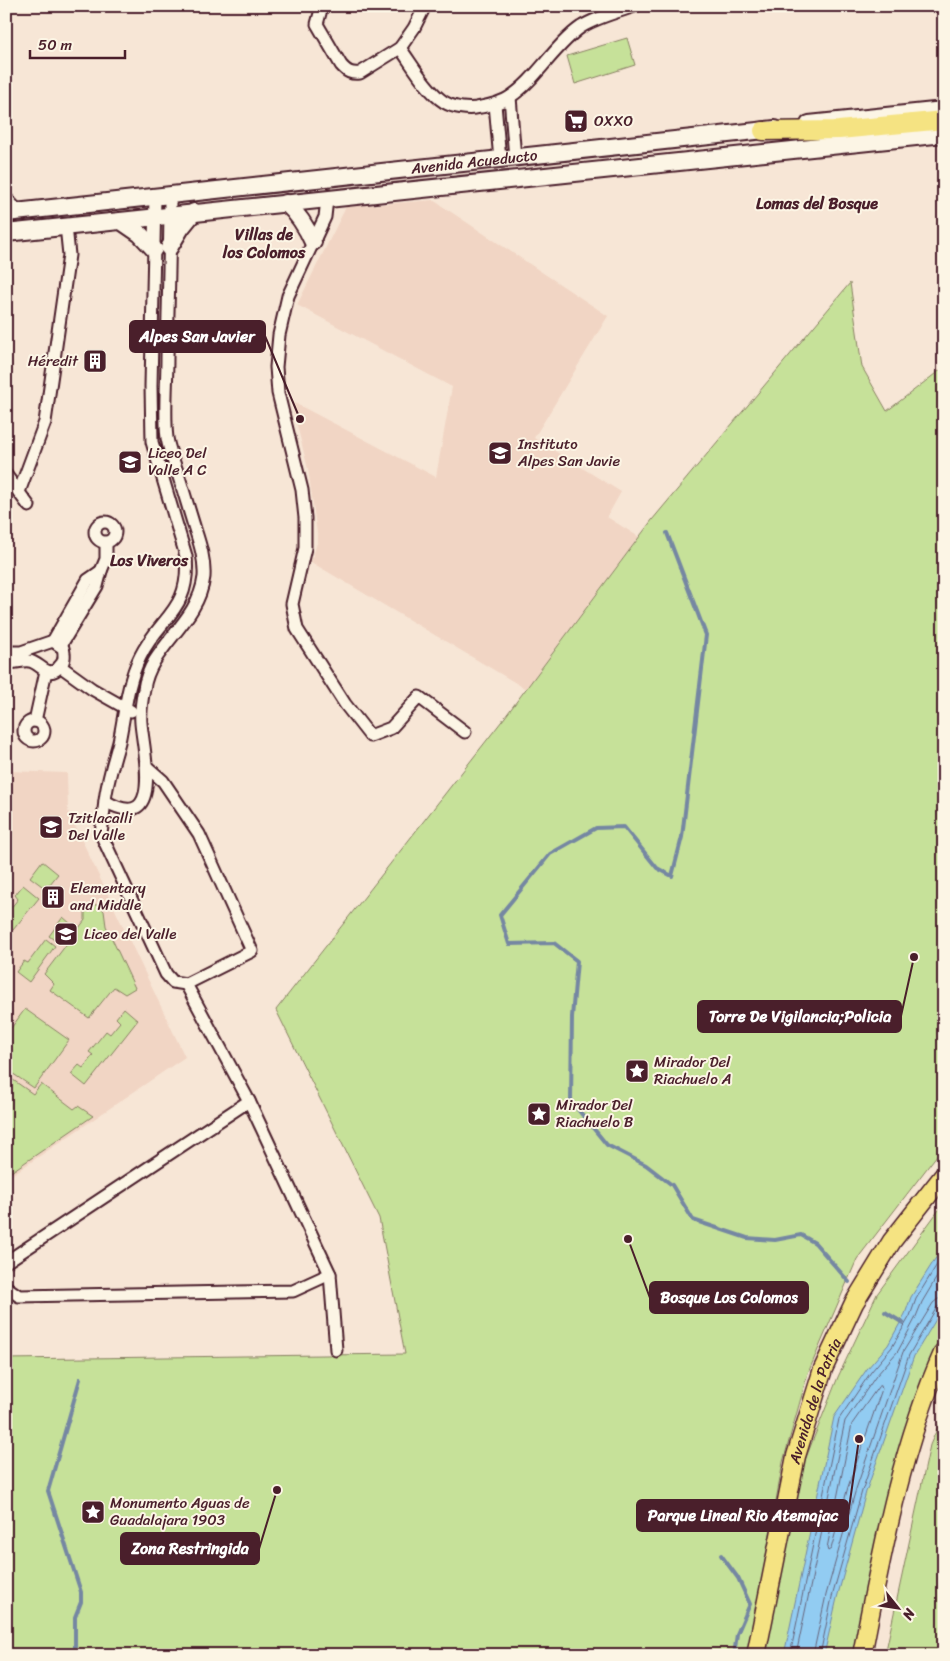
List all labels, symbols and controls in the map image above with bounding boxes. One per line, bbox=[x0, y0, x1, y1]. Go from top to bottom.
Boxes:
scale bar bbox=[30, 28, 125, 60]
text: 50 m bbox=[38, 32, 73, 58]
supermarket icon: OXXO bbox=[563, 108, 589, 134]
place label: OXXO bbox=[594, 108, 634, 134]
street label: Avenida Acueducto bbox=[409, 142, 539, 182]
district label: Lomas del Bosque bbox=[756, 189, 878, 218]
district label: Villas de los Colomos bbox=[222, 220, 306, 267]
callout: Alpes San Javier bbox=[130, 321, 265, 352]
text: Alpes San Javier bbox=[138, 322, 256, 351]
place label: Héredit bbox=[28, 348, 79, 374]
building icon: Héredit bbox=[82, 348, 108, 374]
place label: Instituto Alpes San Javie bbox=[517, 431, 620, 474]
place label: Liceo Del Valle A C bbox=[148, 440, 207, 483]
school or university icon: Instituto Alpes San Javie bbox=[487, 440, 513, 466]
school or university icon: Liceo Del Valle A C bbox=[117, 449, 143, 475]
district label: Los Viveros bbox=[110, 546, 189, 575]
place label: Tzitlacalli Del Valle bbox=[68, 805, 133, 848]
school or university icon: Tzitlacalli Del Valle bbox=[38, 814, 64, 840]
place label: Elementary and Middle bbox=[70, 875, 146, 918]
building icon: Elementary and Middle bbox=[40, 884, 66, 910]
school or university icon: Liceo del Valle bbox=[53, 921, 79, 947]
place label: Liceo del Valle bbox=[84, 921, 177, 947]
callout: Torre De Vigilancia;Policia bbox=[698, 1001, 901, 1032]
text: Torre De Vigilancia;Policia bbox=[709, 1002, 892, 1031]
place label: Mirador Del Riachuelo A bbox=[654, 1049, 732, 1092]
place icon: Mirador Del Riachuelo A bbox=[624, 1058, 650, 1084]
place label: Mirador Del Riachuelo B bbox=[556, 1092, 634, 1135]
place icon: Mirador Del Riachuelo B bbox=[526, 1101, 552, 1127]
callout: Bosque Los Colomos bbox=[650, 1282, 808, 1313]
text: Bosque Los Colomos bbox=[660, 1283, 798, 1312]
street label: Avenida de la Patria bbox=[781, 1333, 849, 1467]
place label: Monumento Aguas de Guadalajara 1903 bbox=[110, 1490, 250, 1533]
place icon: Monumento Aguas de Guadalajara 1903 bbox=[80, 1499, 106, 1525]
callout: Parque Lineal Rio Atemajac bbox=[637, 1500, 848, 1531]
text: Parque Lineal Rio Atemajac bbox=[648, 1501, 839, 1530]
callout: Zona Restringida bbox=[121, 1533, 259, 1564]
text: Zona Restringida bbox=[130, 1534, 250, 1563]
north arrow bbox=[872, 1584, 922, 1634]
text: N bbox=[895, 1603, 923, 1625]

